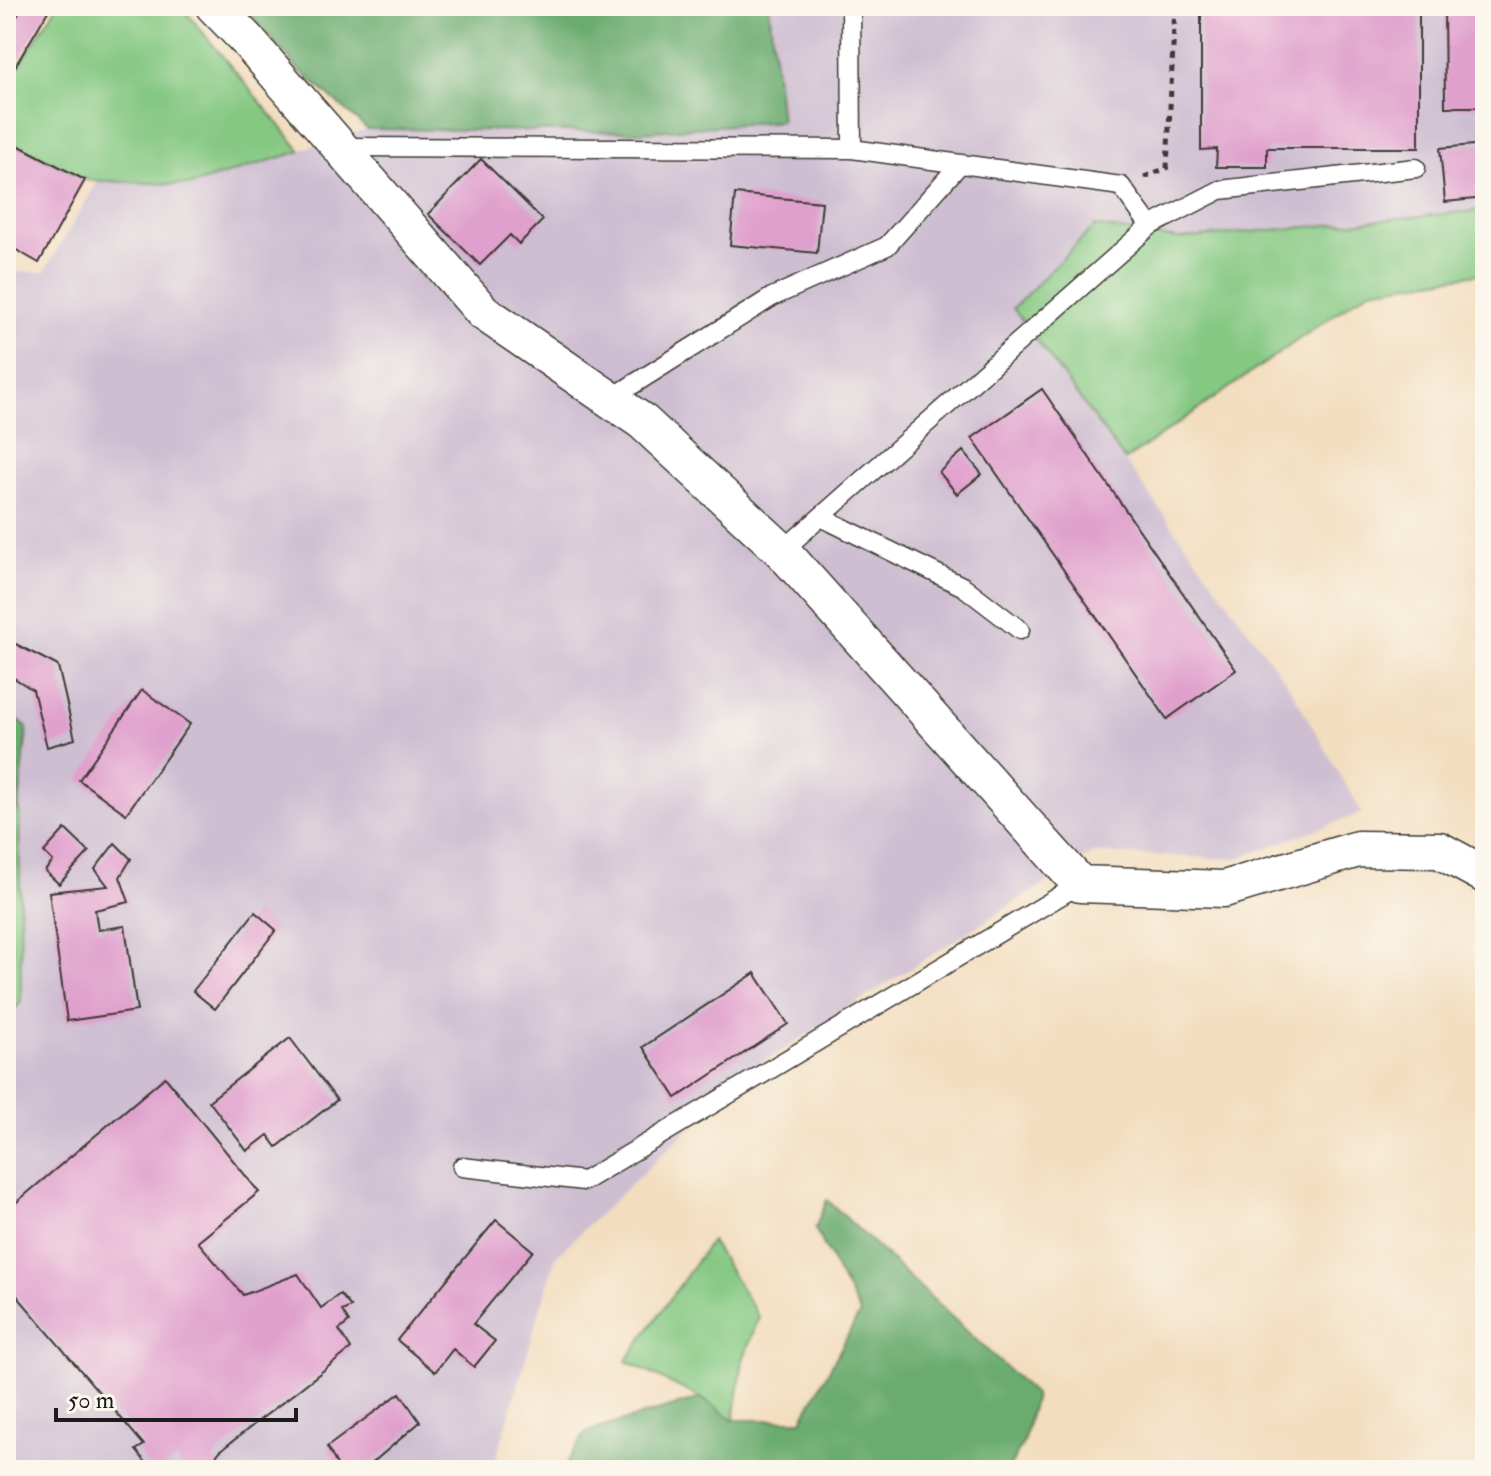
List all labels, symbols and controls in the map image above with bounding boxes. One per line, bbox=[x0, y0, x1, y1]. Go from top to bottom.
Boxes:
scale bar bbox=[56, 1372, 296, 1422]
text: 50 m bbox=[68, 1385, 115, 1416]

